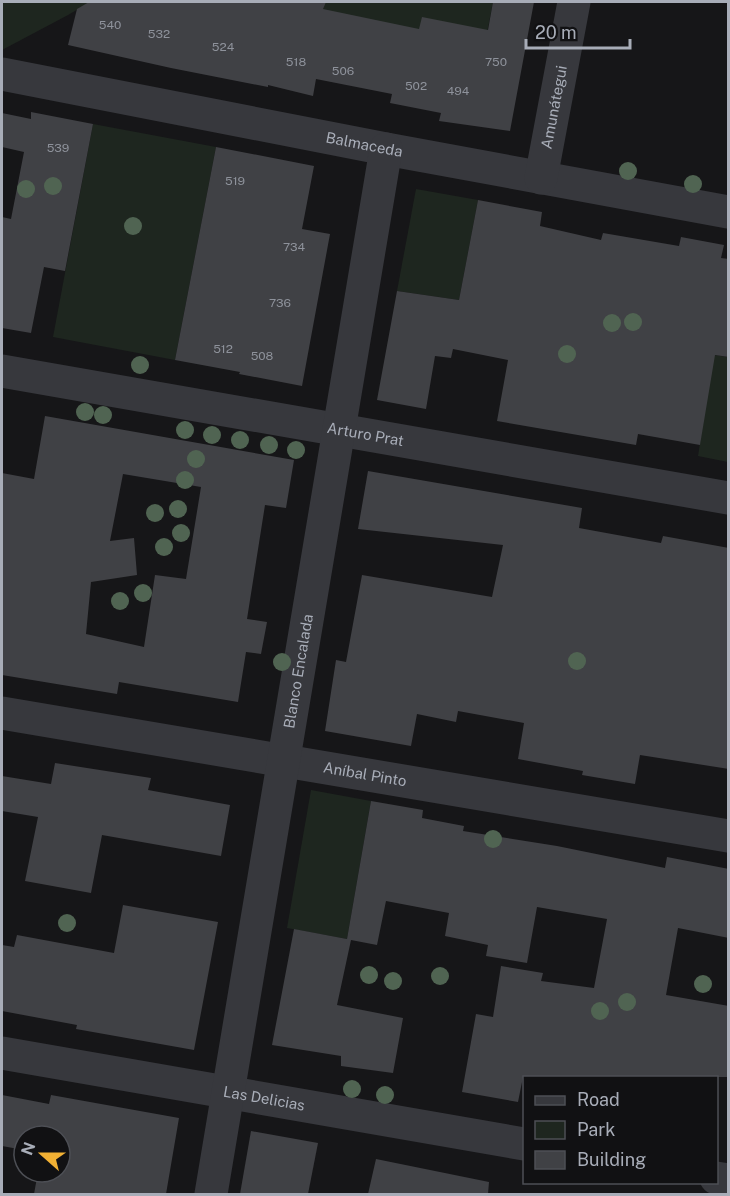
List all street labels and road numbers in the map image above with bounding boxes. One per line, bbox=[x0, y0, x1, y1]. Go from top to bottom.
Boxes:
street label: Amunátegui bbox=[538, 64, 570, 150]
street label: Balmaceda bbox=[324, 128, 404, 160]
street label: Arturo Prat bbox=[326, 419, 405, 449]
street label: Blanco Encalada bbox=[280, 613, 316, 730]
street label: Aníbal Pinto bbox=[322, 759, 408, 789]
street label: Las Delicias bbox=[222, 1083, 306, 1114]

